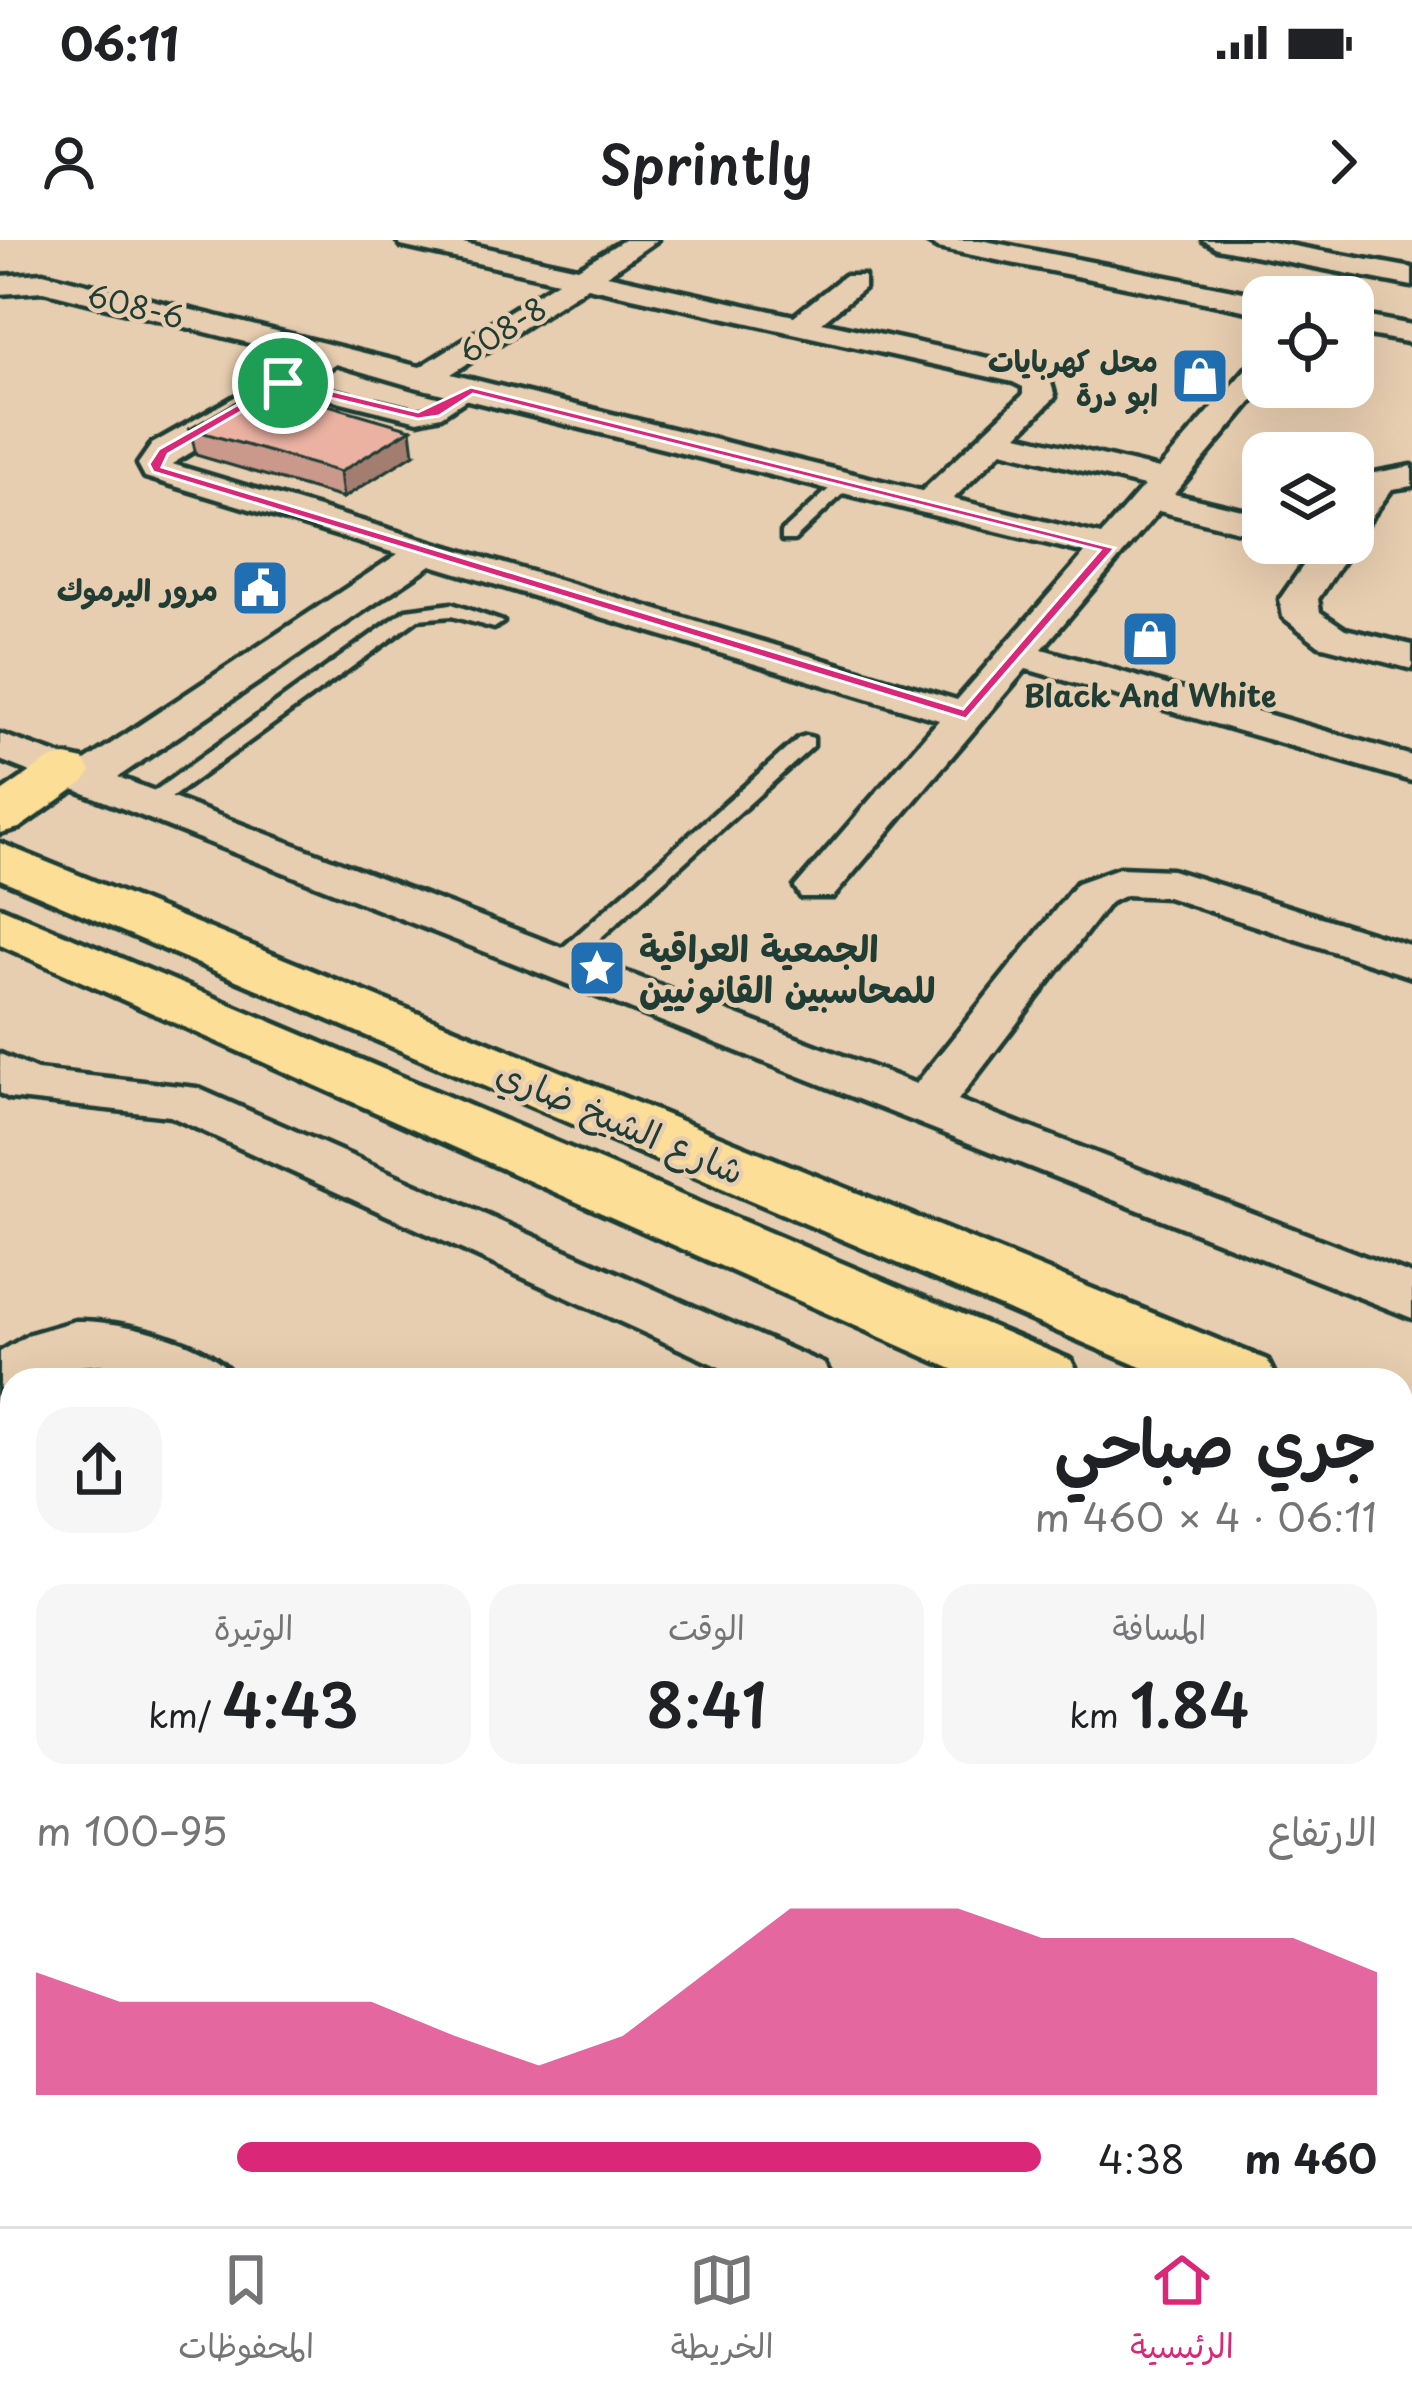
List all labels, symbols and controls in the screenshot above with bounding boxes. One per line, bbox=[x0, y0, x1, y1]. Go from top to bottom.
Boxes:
text: 06:11 bbox=[60, 8, 179, 76]
text: Sprintly bbox=[599, 122, 813, 203]
icon: person bbox=[36, 129, 102, 195]
icon: forward bbox=[1310, 129, 1376, 195]
street label: 608-6 bbox=[83, 271, 189, 339]
map controls bbox=[1242, 276, 1374, 564]
button: locate bbox=[1242, 276, 1374, 408]
street label: 608-8 bbox=[449, 285, 555, 373]
pin bbox=[232, 332, 334, 434]
place label: محل كهربايات ابو درة bbox=[988, 337, 1158, 416]
shop icon: محل كهربايات ابو درة bbox=[1169, 345, 1231, 407]
icon: arrive bbox=[250, 350, 316, 416]
button: layers bbox=[1242, 432, 1374, 564]
public building icon: مرور اليرموك bbox=[229, 557, 291, 619]
place label: مرور اليرموك bbox=[57, 566, 218, 611]
shop icon: Black And White bbox=[1119, 608, 1181, 670]
place label: Black And White bbox=[1023, 672, 1277, 717]
place label: الجمعية العراقية للمحاسبين القانونيين bbox=[639, 920, 936, 1015]
place icon: الجمعية العراقية للمحاسبين القانونيين bbox=[566, 937, 628, 999]
street label: شارع الشيخ ضاري bbox=[488, 1043, 753, 1197]
text: جري صباحي bbox=[1054, 1391, 1377, 1490]
button: share bbox=[36, 1407, 162, 1533]
text: 06:11 · 4 × 460 m bbox=[1034, 1486, 1377, 1545]
text: الوتيرة bbox=[214, 1601, 293, 1651]
text: الوقت bbox=[668, 1601, 745, 1651]
text: المسافة bbox=[1113, 1601, 1206, 1651]
text: 4:43 bbox=[222, 1658, 359, 1748]
text: 8:41 bbox=[646, 1658, 767, 1748]
text: 1.84 bbox=[1130, 1658, 1250, 1748]
text: /km bbox=[148, 1689, 222, 1739]
text: km bbox=[1069, 1689, 1130, 1739]
text: 95–100 m bbox=[36, 1800, 227, 1859]
text: الارتفاع bbox=[1268, 1800, 1377, 1859]
text: 4:38 bbox=[1098, 2128, 1185, 2187]
text: 460 m bbox=[1245, 2128, 1377, 2187]
tab: المحفوظات bbox=[178, 2247, 314, 2376]
tab: الخريطة bbox=[671, 2247, 774, 2376]
tab: الرئيسية bbox=[1130, 2247, 1234, 2376]

